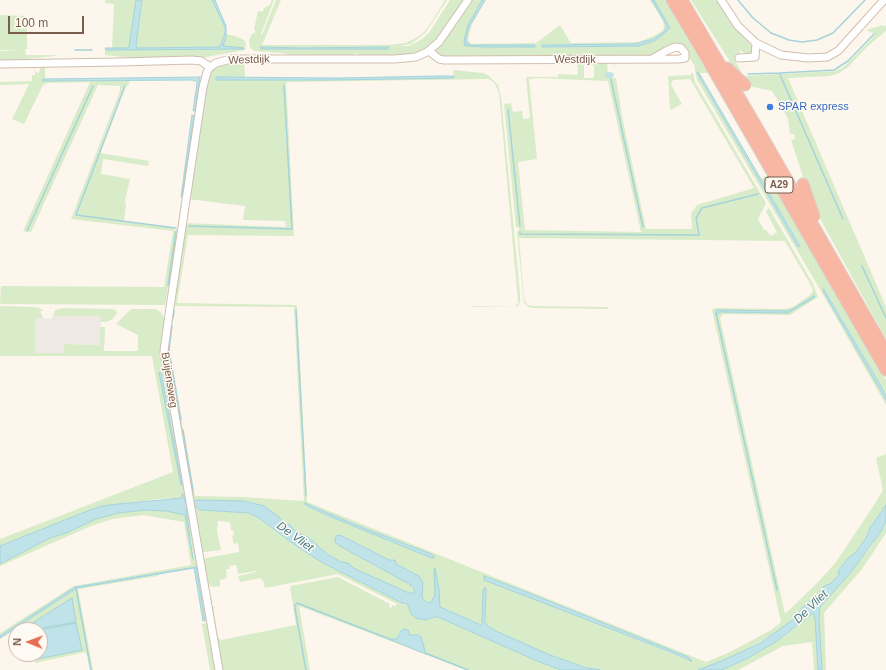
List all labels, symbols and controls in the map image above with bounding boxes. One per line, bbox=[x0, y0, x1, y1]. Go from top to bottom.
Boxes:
scale bar bbox=[10, 8, 86, 34]
text: 100 m bbox=[15, 16, 48, 30]
street label: Westdijk bbox=[228, 53, 270, 67]
street label: Westdijk bbox=[554, 53, 596, 67]
place label: SPAR express bbox=[778, 100, 849, 114]
marker: SPAR express bbox=[765, 102, 775, 112]
road number: A29 bbox=[765, 177, 793, 193]
street label: Buijensweg bbox=[158, 351, 180, 409]
water label: De Vliet bbox=[274, 519, 316, 555]
water label: De Vliet bbox=[791, 587, 831, 627]
north arrow bbox=[8, 622, 48, 662]
text: N bbox=[11, 638, 23, 646]

